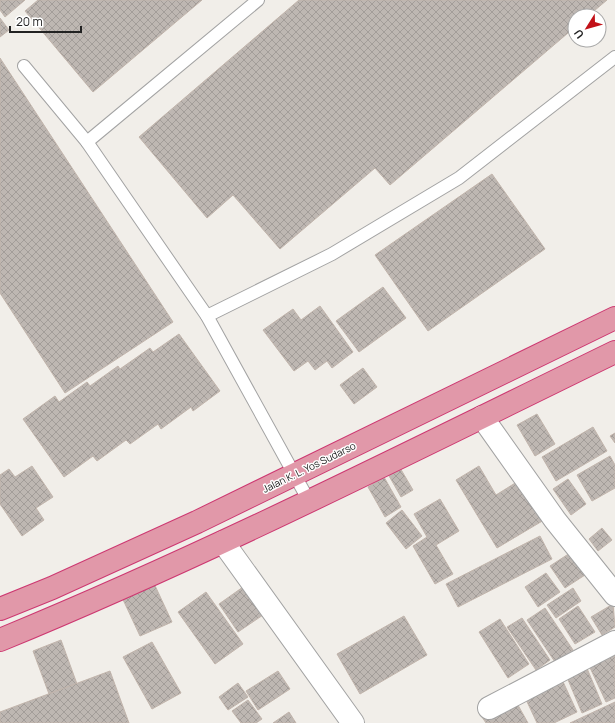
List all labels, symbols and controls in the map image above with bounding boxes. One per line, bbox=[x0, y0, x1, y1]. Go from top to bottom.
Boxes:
scale bar bbox=[10, 8, 81, 34]
north arrow bbox=[567, 8, 607, 48]
text: 20 m bbox=[16, 13, 43, 30]
text: U bbox=[570, 27, 587, 42]
street label: Jalan K. L. Yos Sudarso bbox=[260, 438, 358, 496]

